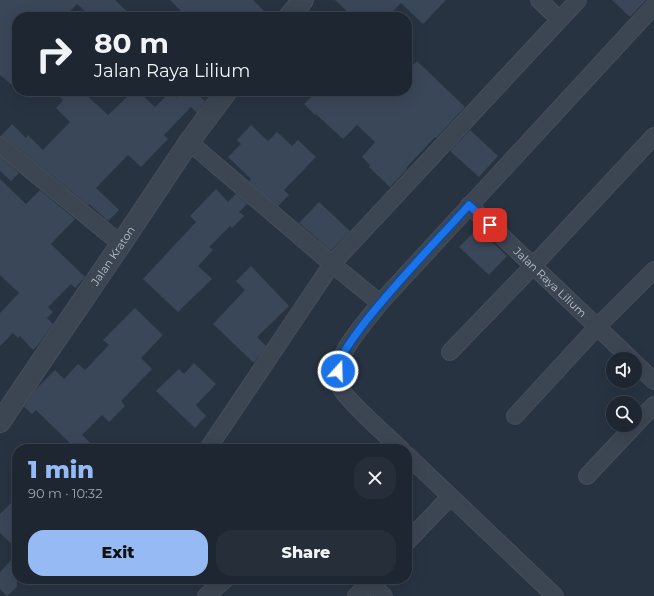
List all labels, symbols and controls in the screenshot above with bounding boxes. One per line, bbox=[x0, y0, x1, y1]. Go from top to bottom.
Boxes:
text: 80 m bbox=[94, 26, 169, 60]
icon: right bbox=[28, 28, 80, 80]
text: Jalan Raya Lilium bbox=[94, 60, 250, 82]
pin bbox=[473, 208, 507, 242]
icon: arrive bbox=[479, 214, 501, 236]
street label: Jalan Kraton bbox=[87, 223, 138, 289]
street label: Jalan Raya Lilium bbox=[510, 243, 590, 320]
position arrow bbox=[317, 350, 359, 392]
map controls bbox=[606, 352, 642, 432]
button: sound bbox=[606, 352, 642, 388]
button: search bbox=[606, 396, 642, 432]
text: 1 min bbox=[28, 455, 94, 484]
button: close bbox=[354, 457, 396, 499]
text: 90 m · 10:32 bbox=[28, 485, 103, 501]
button: Exit bbox=[28, 530, 208, 576]
button: Share bbox=[216, 530, 396, 576]

